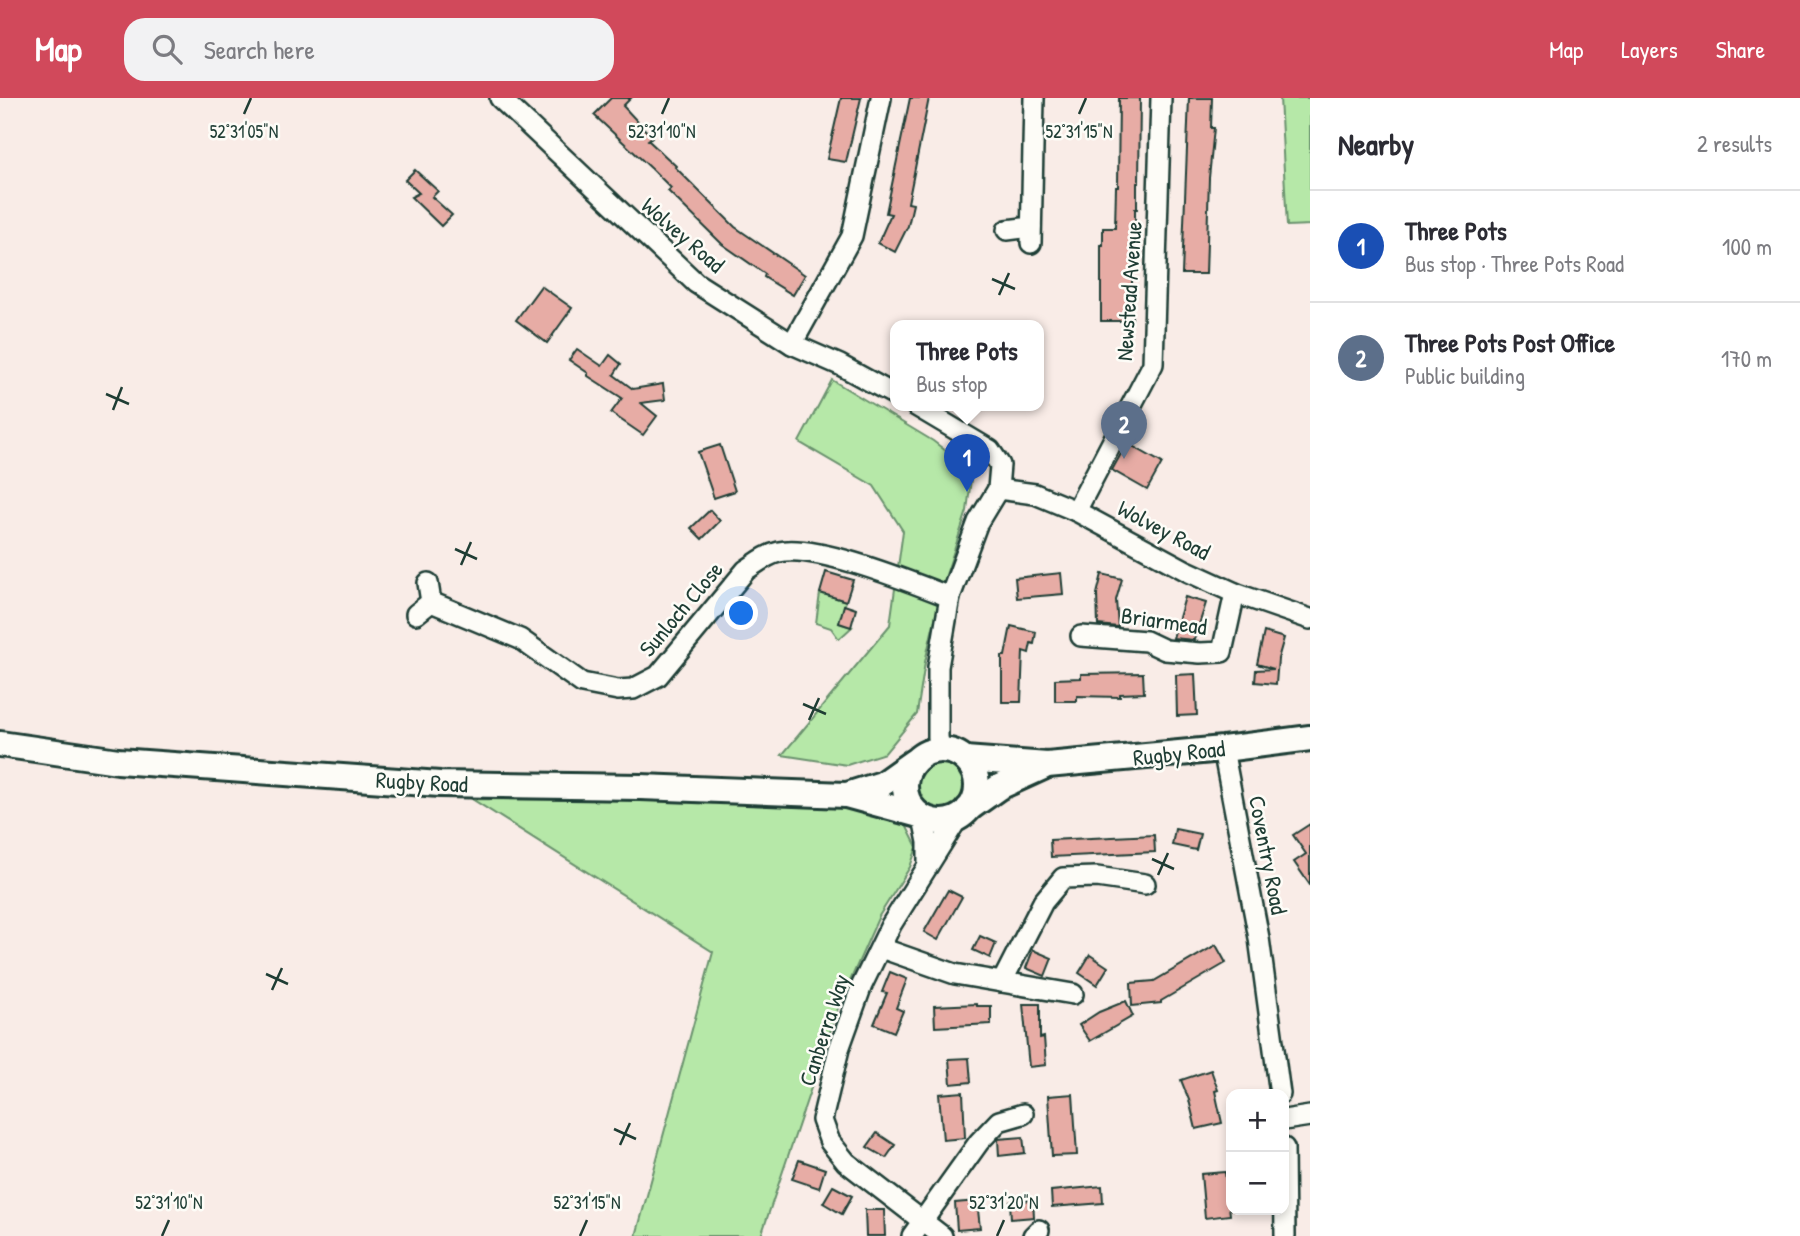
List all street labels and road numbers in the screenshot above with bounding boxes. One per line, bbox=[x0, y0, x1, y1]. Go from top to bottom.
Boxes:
street label: Wolvey Road bbox=[635, 190, 731, 279]
street label: Newstead Avenue bbox=[1108, 220, 1149, 362]
street label: Wolvey Road bbox=[1113, 492, 1216, 567]
street label: Sunloch Close bbox=[632, 555, 730, 663]
street label: Briarmead bbox=[1119, 599, 1209, 642]
street label: Rugby Road bbox=[1132, 732, 1226, 773]
street label: Rugby Road bbox=[375, 764, 469, 799]
street label: Coventry Road bbox=[1242, 793, 1295, 917]
street label: Canberra Way bbox=[791, 970, 856, 1090]

